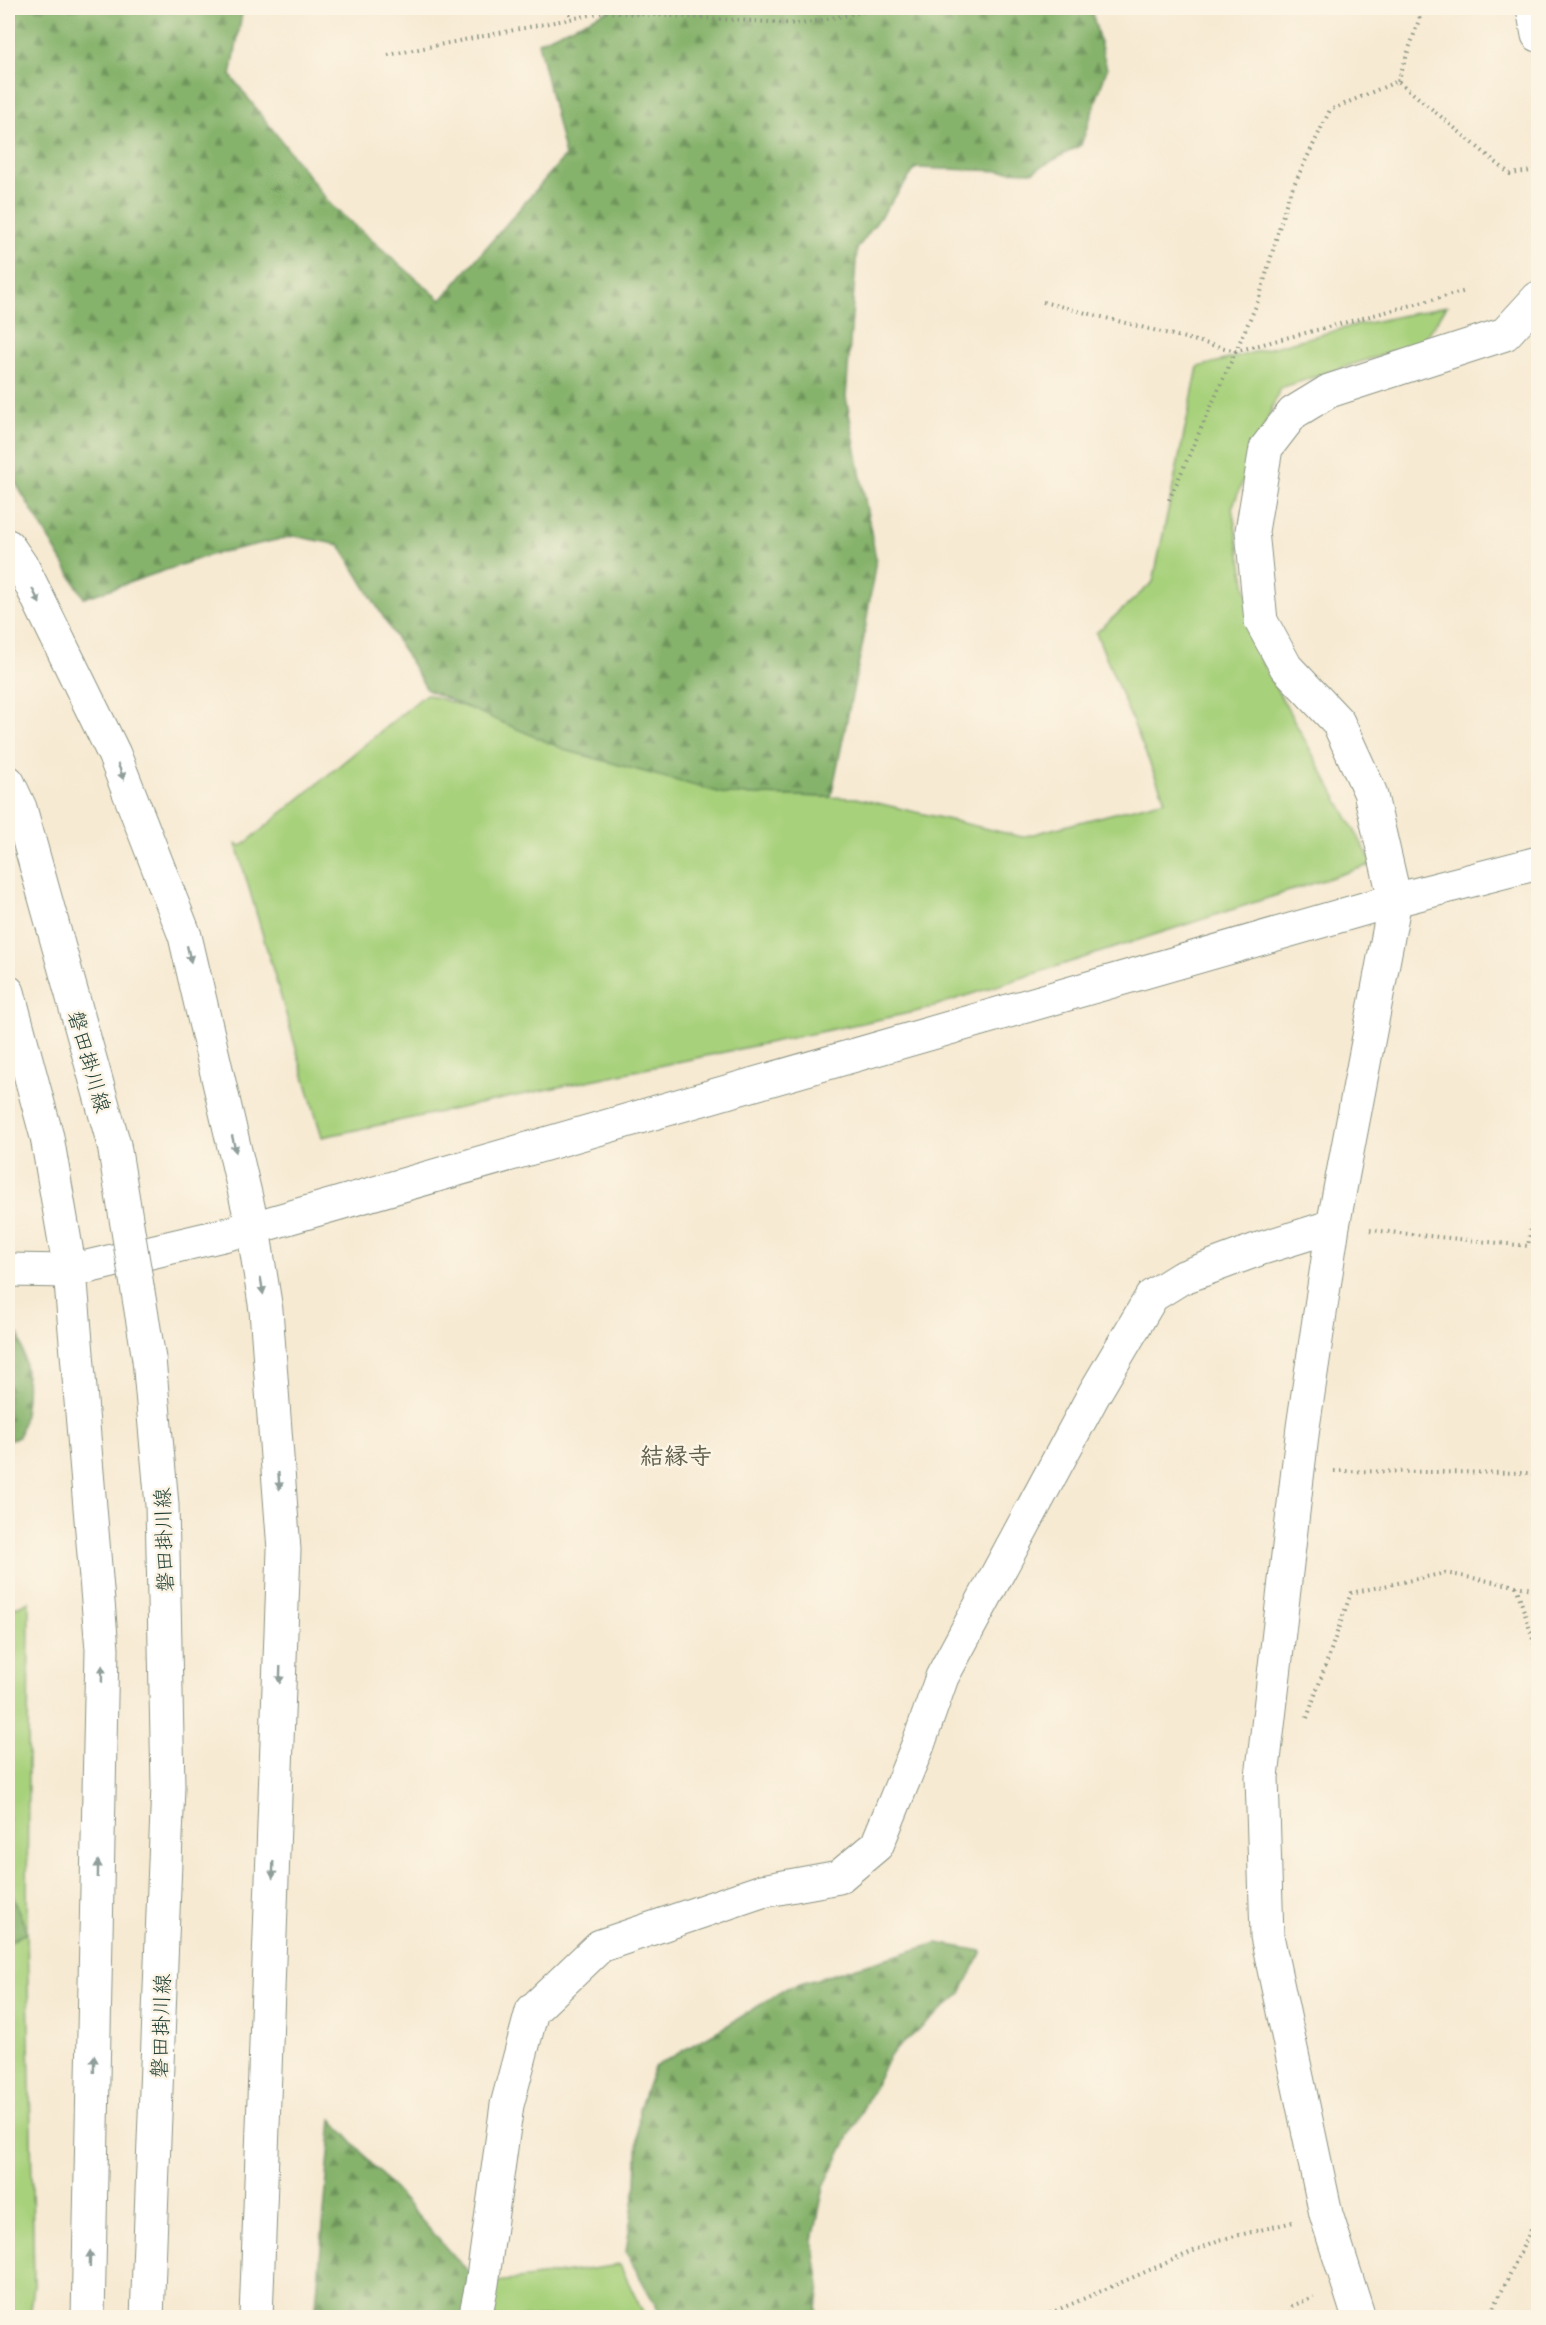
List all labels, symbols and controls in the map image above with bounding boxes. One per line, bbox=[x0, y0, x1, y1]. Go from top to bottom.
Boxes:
one-way arrow bbox=[32, 588, 41, 605]
one-way arrow bbox=[116, 763, 126, 781]
one-way arrow bbox=[185, 945, 195, 964]
street label: 磐田掛川線 bbox=[61, 1006, 121, 1116]
one-way arrow bbox=[229, 1135, 239, 1153]
one-way arrow bbox=[258, 1277, 267, 1296]
district label: 結縁寺 bbox=[640, 1436, 712, 1472]
one-way arrow bbox=[274, 1471, 283, 1490]
street label: 磐田掛川線 bbox=[144, 1487, 180, 1593]
one-way arrow bbox=[97, 1665, 106, 1684]
one-way arrow bbox=[275, 1666, 284, 1685]
one-way arrow bbox=[93, 1860, 102, 1879]
one-way arrow bbox=[268, 1861, 277, 1880]
street label: 磐田掛川線 bbox=[141, 1973, 177, 2079]
one-way arrow bbox=[89, 2055, 98, 2074]
one-way arrow bbox=[85, 2250, 94, 2269]

